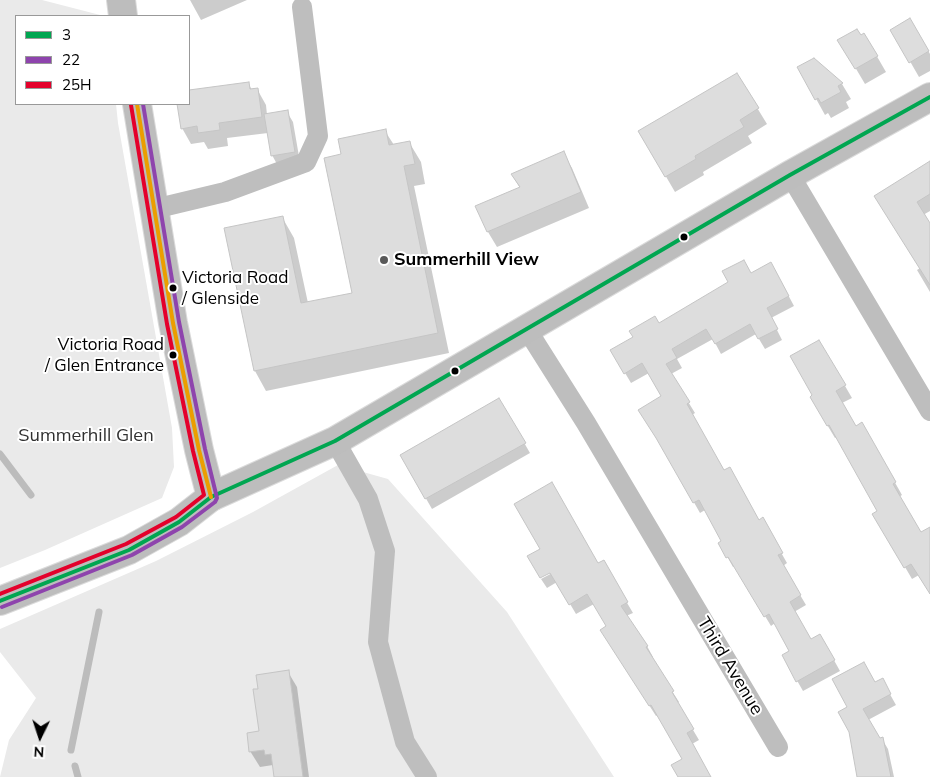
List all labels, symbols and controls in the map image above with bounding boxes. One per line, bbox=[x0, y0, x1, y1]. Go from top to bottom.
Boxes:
legend bbox=[15, 15, 190, 105]
text: 3 bbox=[62, 25, 71, 44]
text: 22 bbox=[62, 50, 80, 69]
text: 25H bbox=[62, 75, 92, 94]
unlabelled marker bbox=[679, 232, 689, 242]
place label: Summerhill View bbox=[394, 249, 539, 271]
marker: Summerhill View bbox=[378, 254, 390, 266]
place label: Victoria Road / Glenside bbox=[182, 268, 288, 308]
marker: Victoria Road / Glenside bbox=[168, 283, 178, 293]
place label: Victoria Road / Glen Entrance bbox=[45, 335, 164, 375]
marker: Victoria Road / Glen Entrance bbox=[168, 350, 178, 360]
unlabelled marker bbox=[450, 366, 460, 376]
park label: Summerhill Glen bbox=[18, 425, 154, 447]
street label: Third Avenue bbox=[692, 613, 768, 719]
north arrow bbox=[15, 712, 65, 762]
text: N bbox=[33, 743, 45, 761]

